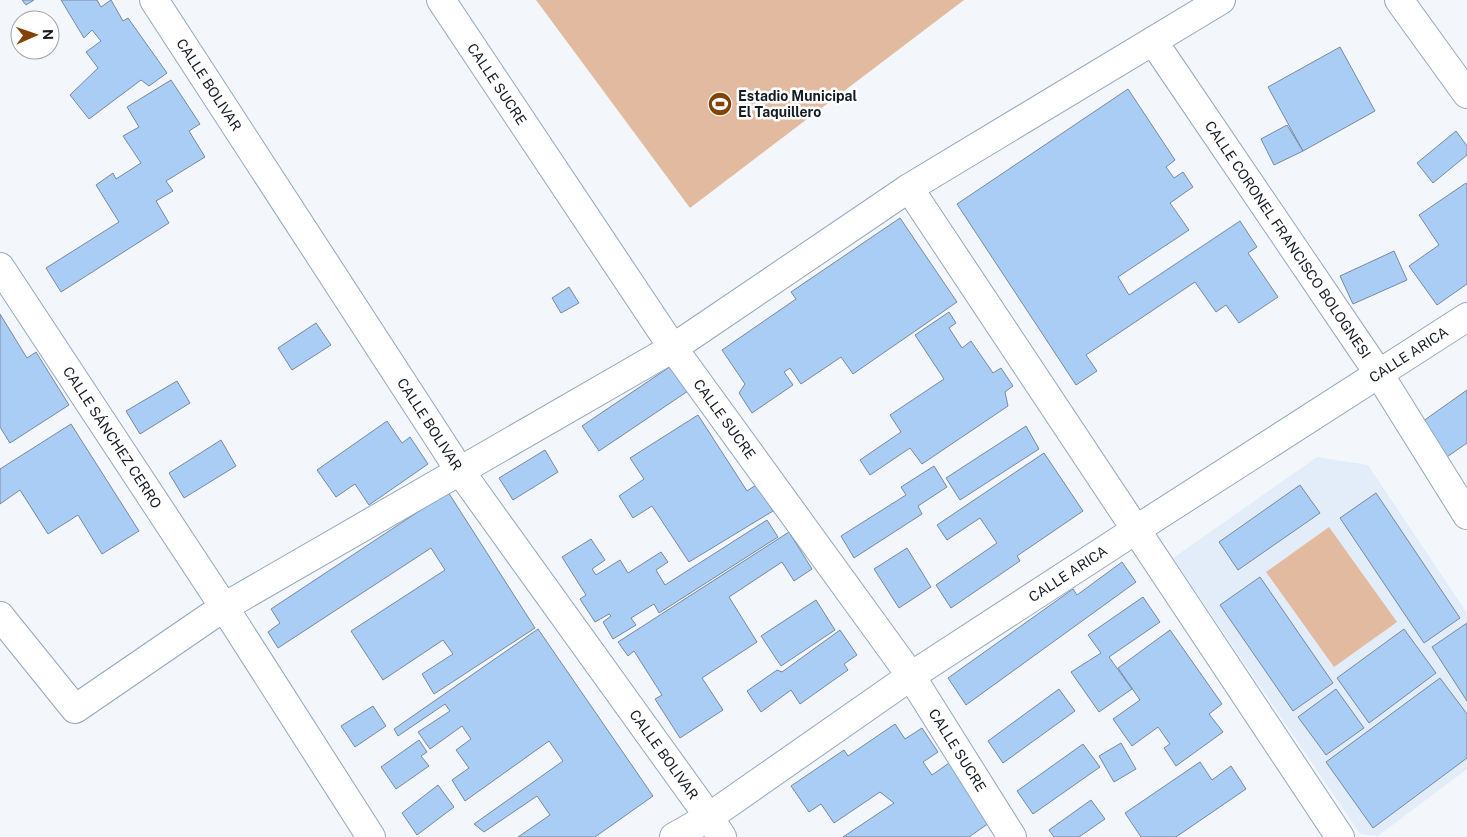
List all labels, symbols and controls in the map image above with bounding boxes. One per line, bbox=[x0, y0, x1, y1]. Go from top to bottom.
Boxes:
north arrow bbox=[10, 10, 60, 60]
text: N bbox=[40, 29, 56, 40]
street label: CALLE BOLIVAR bbox=[173, 36, 245, 134]
street label: CALLE SUCRE bbox=[464, 40, 530, 128]
place label: Estadio Municipal El Taquillero bbox=[738, 88, 857, 120]
sports icon: Estadio Municipal El Taquillero bbox=[707, 91, 733, 117]
street label: CALLE CORONEL FRANCISCO BOLOGNESI bbox=[1202, 118, 1374, 361]
street label: CALLE ARICA bbox=[1366, 323, 1451, 386]
street label: CALLE SÁNCHEZ CERRO bbox=[60, 364, 165, 511]
street label: CALLE BOLIVAR bbox=[394, 375, 465, 473]
street label: CALLE SUCRE bbox=[690, 376, 759, 462]
street label: CALLE ARICA bbox=[1026, 542, 1110, 605]
street label: CALLE SUCRE bbox=[926, 706, 989, 794]
street label: CALLE BOLIVAR bbox=[626, 707, 702, 802]

